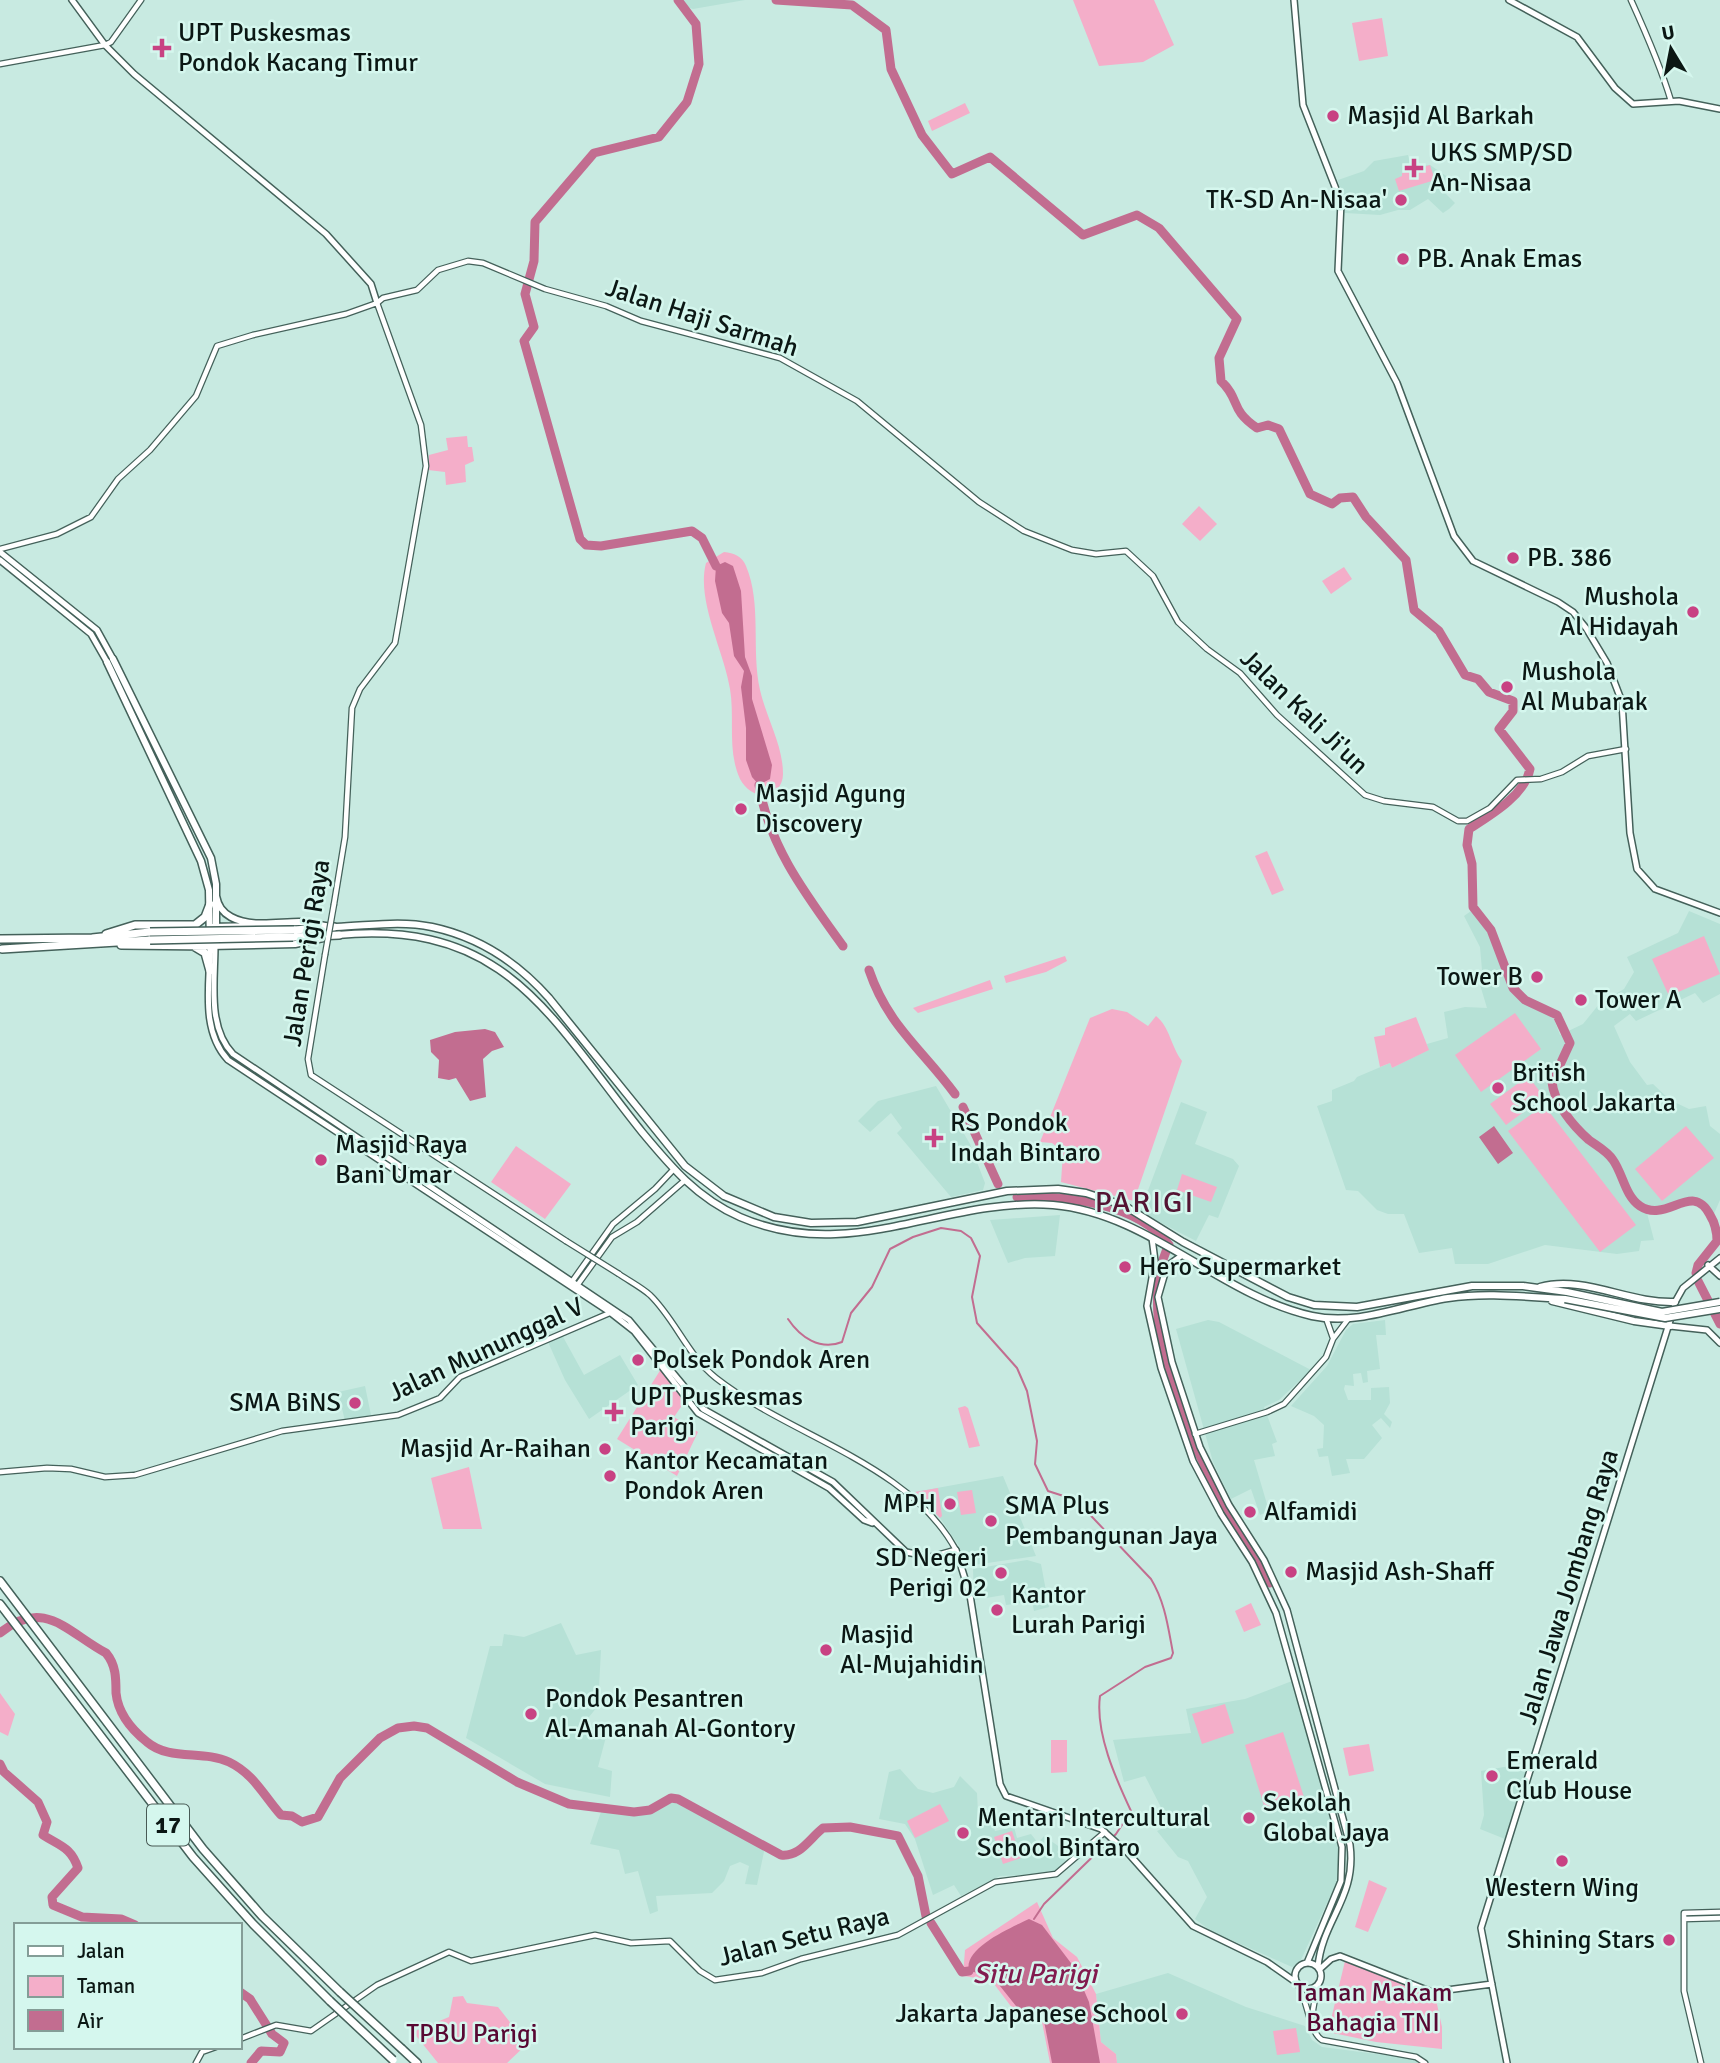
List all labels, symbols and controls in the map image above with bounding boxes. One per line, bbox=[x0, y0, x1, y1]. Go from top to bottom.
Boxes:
north arrow bbox=[1636, 14, 1706, 84]
place label: UPT Puskesmas Pondok Kacang Timur bbox=[178, 17, 418, 79]
text: U bbox=[1660, 20, 1677, 46]
marker: UPT Puskesmas Pondok Kacang Timur bbox=[152, 38, 172, 58]
place label: Masjid Al Barkah bbox=[1347, 100, 1534, 132]
marker: Masjid Al Barkah bbox=[1325, 108, 1341, 124]
place label: UKS SMP/SD An-Nisaa bbox=[1430, 137, 1573, 199]
marker: UKS SMP/SD An-Nisaa bbox=[1404, 158, 1424, 178]
place label: TK-SD An-Nisaa' bbox=[1206, 184, 1387, 216]
marker: TK-SD An-Nisaa' bbox=[1393, 192, 1409, 208]
place label: PB. Anak Emas bbox=[1417, 243, 1582, 275]
marker: PB. Anak Emas bbox=[1395, 251, 1411, 267]
street label: Jalan Haji Sarmah bbox=[602, 272, 802, 364]
place label: PB. 386 bbox=[1527, 542, 1612, 574]
marker: PB. 386 bbox=[1505, 550, 1521, 566]
place label: Mushola Al Hidayah bbox=[1560, 581, 1679, 643]
marker: Mushola Al Hidayah bbox=[1685, 604, 1701, 620]
street label: Jalan Kali Ji'un bbox=[1233, 643, 1375, 781]
place label: Mushola Al Mubarak bbox=[1521, 656, 1648, 718]
marker: Mushola Al Mubarak bbox=[1499, 679, 1515, 695]
place label: Masjid Agung Discovery bbox=[755, 778, 906, 840]
marker: Masjid Agung Discovery bbox=[733, 801, 749, 817]
street label: Jalan Perigi Raya bbox=[276, 857, 338, 1049]
place label: Tower B bbox=[1437, 961, 1523, 993]
marker: Tower B bbox=[1529, 969, 1545, 985]
place label: Tower A bbox=[1595, 984, 1682, 1016]
marker: Tower A bbox=[1573, 992, 1589, 1008]
place label: British School Jakarta bbox=[1512, 1057, 1676, 1119]
marker: British School Jakarta bbox=[1490, 1080, 1506, 1096]
place label: RS Pondok Indah Bintaro bbox=[950, 1107, 1101, 1169]
marker: RS Pondok Indah Bintaro bbox=[924, 1128, 944, 1148]
place label: Masjid Raya Bani Umar bbox=[335, 1129, 468, 1191]
marker: Masjid Raya Bani Umar bbox=[313, 1152, 329, 1168]
district label: PARIGI bbox=[1095, 1184, 1195, 1221]
place label: Hero Supermarket bbox=[1139, 1251, 1341, 1283]
marker: Hero Supermarket bbox=[1117, 1259, 1133, 1275]
street label: Jalan Mununggal V bbox=[383, 1291, 589, 1409]
place label: Polsek Pondok Aren bbox=[652, 1344, 870, 1376]
marker: Polsek Pondok Aren bbox=[630, 1352, 646, 1368]
place label: UPT Puskesmas Parigi bbox=[630, 1381, 803, 1443]
place label: SMA BiNS bbox=[229, 1387, 341, 1419]
marker: SMA BiNS bbox=[347, 1395, 363, 1411]
marker: UPT Puskesmas Parigi bbox=[604, 1402, 624, 1422]
place label: Masjid Ar-Raihan bbox=[400, 1433, 591, 1465]
marker: Masjid Ar-Raihan bbox=[597, 1441, 613, 1457]
place label: Kantor Kecamatan Pondok Aren bbox=[624, 1445, 828, 1507]
street label: Jalan Jawa Jombang Raya bbox=[1512, 1446, 1626, 1728]
marker: Kantor Kecamatan Pondok Aren bbox=[602, 1468, 618, 1484]
place label: MPH bbox=[883, 1488, 936, 1520]
place label: SMA Plus Pembangunan Jaya bbox=[1005, 1490, 1218, 1552]
marker: MPH bbox=[942, 1496, 958, 1512]
place label: Alfamidi bbox=[1264, 1496, 1358, 1528]
marker: Alfamidi bbox=[1242, 1504, 1258, 1520]
marker: SMA Plus Pembangunan Jaya bbox=[983, 1513, 999, 1529]
place label: SD Negeri Perigi 02 bbox=[876, 1542, 987, 1604]
place label: Masjid Ash-Shaff bbox=[1305, 1556, 1495, 1588]
marker: Masjid Ash-Shaff bbox=[1283, 1564, 1299, 1580]
marker: SD Negeri Perigi 02 bbox=[993, 1565, 1009, 1581]
place label: Kantor Lurah Parigi bbox=[1011, 1579, 1146, 1641]
marker: Kantor Lurah Parigi bbox=[989, 1602, 1005, 1618]
place label: Masjid Al-Mujahidin bbox=[840, 1619, 984, 1681]
marker: Masjid Al-Mujahidin bbox=[818, 1642, 834, 1658]
place label: Pondok Pesantren Al-Amanah Al-Gontory bbox=[545, 1683, 795, 1745]
marker: Pondok Pesantren Al-Amanah Al-Gontory bbox=[523, 1706, 539, 1722]
place label: Emerald Club House bbox=[1506, 1745, 1632, 1807]
marker: Emerald Club House bbox=[1484, 1768, 1500, 1784]
place label: Sekolah Global Jaya bbox=[1263, 1787, 1390, 1849]
place label: Mentari Intercultural School Bintaro bbox=[977, 1802, 1210, 1864]
road number: 17 bbox=[147, 1804, 189, 1846]
marker: Sekolah Global Jaya bbox=[1241, 1810, 1257, 1826]
marker: Mentari Intercultural School Bintaro bbox=[955, 1825, 971, 1841]
marker: Western Wing bbox=[1554, 1853, 1570, 1869]
place label: Western Wing bbox=[1485, 1872, 1639, 1904]
street label: Jalan Setu Raya bbox=[715, 1900, 893, 1974]
legend bbox=[14, 1923, 242, 2049]
place label: Shining Stars bbox=[1507, 1924, 1655, 1956]
marker: Shining Stars bbox=[1661, 1932, 1677, 1948]
text: Jalan bbox=[77, 1938, 125, 1964]
water label: Situ Parigi bbox=[973, 1957, 1100, 1991]
text: Taman bbox=[77, 1973, 135, 1999]
park label: Taman Makam Bahagia TNI bbox=[1294, 1977, 1453, 2039]
place label: Jakarta Japanese School bbox=[896, 1998, 1168, 2030]
marker: Jakarta Japanese School bbox=[1174, 2006, 1190, 2022]
text: Air bbox=[77, 2008, 104, 2034]
park label: TPBU Parigi bbox=[406, 2018, 538, 2050]

